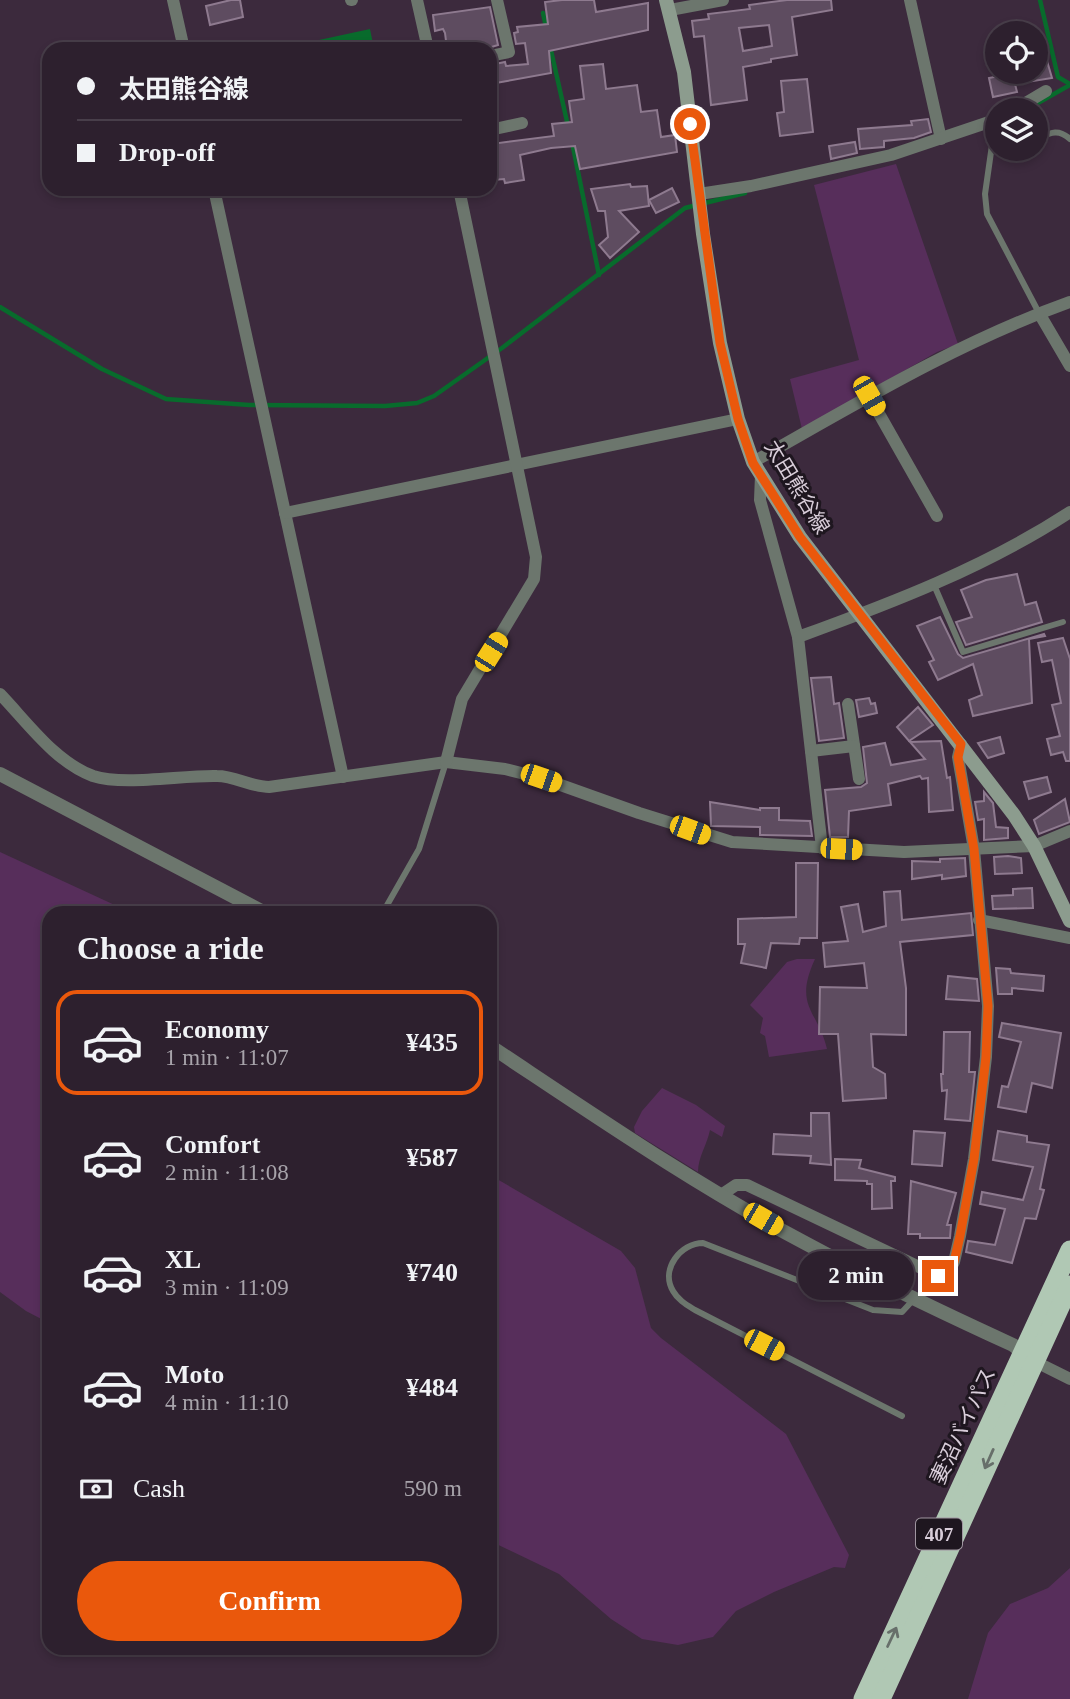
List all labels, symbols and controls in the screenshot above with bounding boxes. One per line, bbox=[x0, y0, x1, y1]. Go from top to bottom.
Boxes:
map controls bbox=[985, 21, 1048, 161]
button: locate bbox=[985, 21, 1048, 84]
text: 太田熊谷線 bbox=[119, 75, 249, 104]
button: layers bbox=[985, 98, 1048, 161]
route start bbox=[674, 108, 706, 140]
text: Drop-off bbox=[119, 138, 215, 167]
car bbox=[850, 373, 889, 419]
street label: 太田熊谷線 bbox=[760, 436, 834, 538]
car bbox=[471, 629, 512, 675]
car bbox=[518, 761, 565, 795]
car bbox=[667, 813, 714, 847]
car bbox=[820, 837, 863, 861]
text: Choose a ride bbox=[77, 930, 264, 966]
icon: car bbox=[81, 1011, 144, 1074]
text: Economy bbox=[165, 1015, 269, 1044]
text: ¥435 bbox=[406, 1028, 458, 1057]
text: 1 min · 11:07 bbox=[165, 1045, 289, 1070]
icon: car bbox=[81, 1126, 144, 1189]
text: Comfort bbox=[165, 1130, 260, 1159]
text: ¥587 bbox=[406, 1143, 458, 1172]
text: 2 min · 11:08 bbox=[165, 1160, 289, 1185]
car bbox=[740, 1199, 787, 1239]
icon: car bbox=[81, 1241, 144, 1304]
text: XL bbox=[165, 1245, 201, 1274]
callout: 2 min bbox=[798, 1252, 914, 1300]
text: ¥740 bbox=[406, 1258, 458, 1287]
route end bbox=[922, 1260, 954, 1292]
text: 2 min bbox=[828, 1263, 884, 1288]
text: 3 min · 11:09 bbox=[165, 1275, 289, 1300]
car bbox=[741, 1326, 788, 1364]
icon: car bbox=[81, 1356, 144, 1419]
text: Moto bbox=[165, 1360, 224, 1389]
street label: 妻沼バイパス bbox=[926, 1364, 1000, 1488]
text: ¥484 bbox=[406, 1373, 458, 1402]
text: 4 min · 11:10 bbox=[165, 1390, 289, 1415]
one-way arrow bbox=[982, 1448, 995, 1469]
icon: cash bbox=[77, 1470, 115, 1508]
text: Cash bbox=[133, 1474, 185, 1503]
text: 590 m bbox=[404, 1476, 462, 1501]
road number: 407 bbox=[916, 1518, 962, 1550]
button: Confirm bbox=[77, 1561, 462, 1641]
one-way arrow bbox=[886, 1627, 899, 1648]

